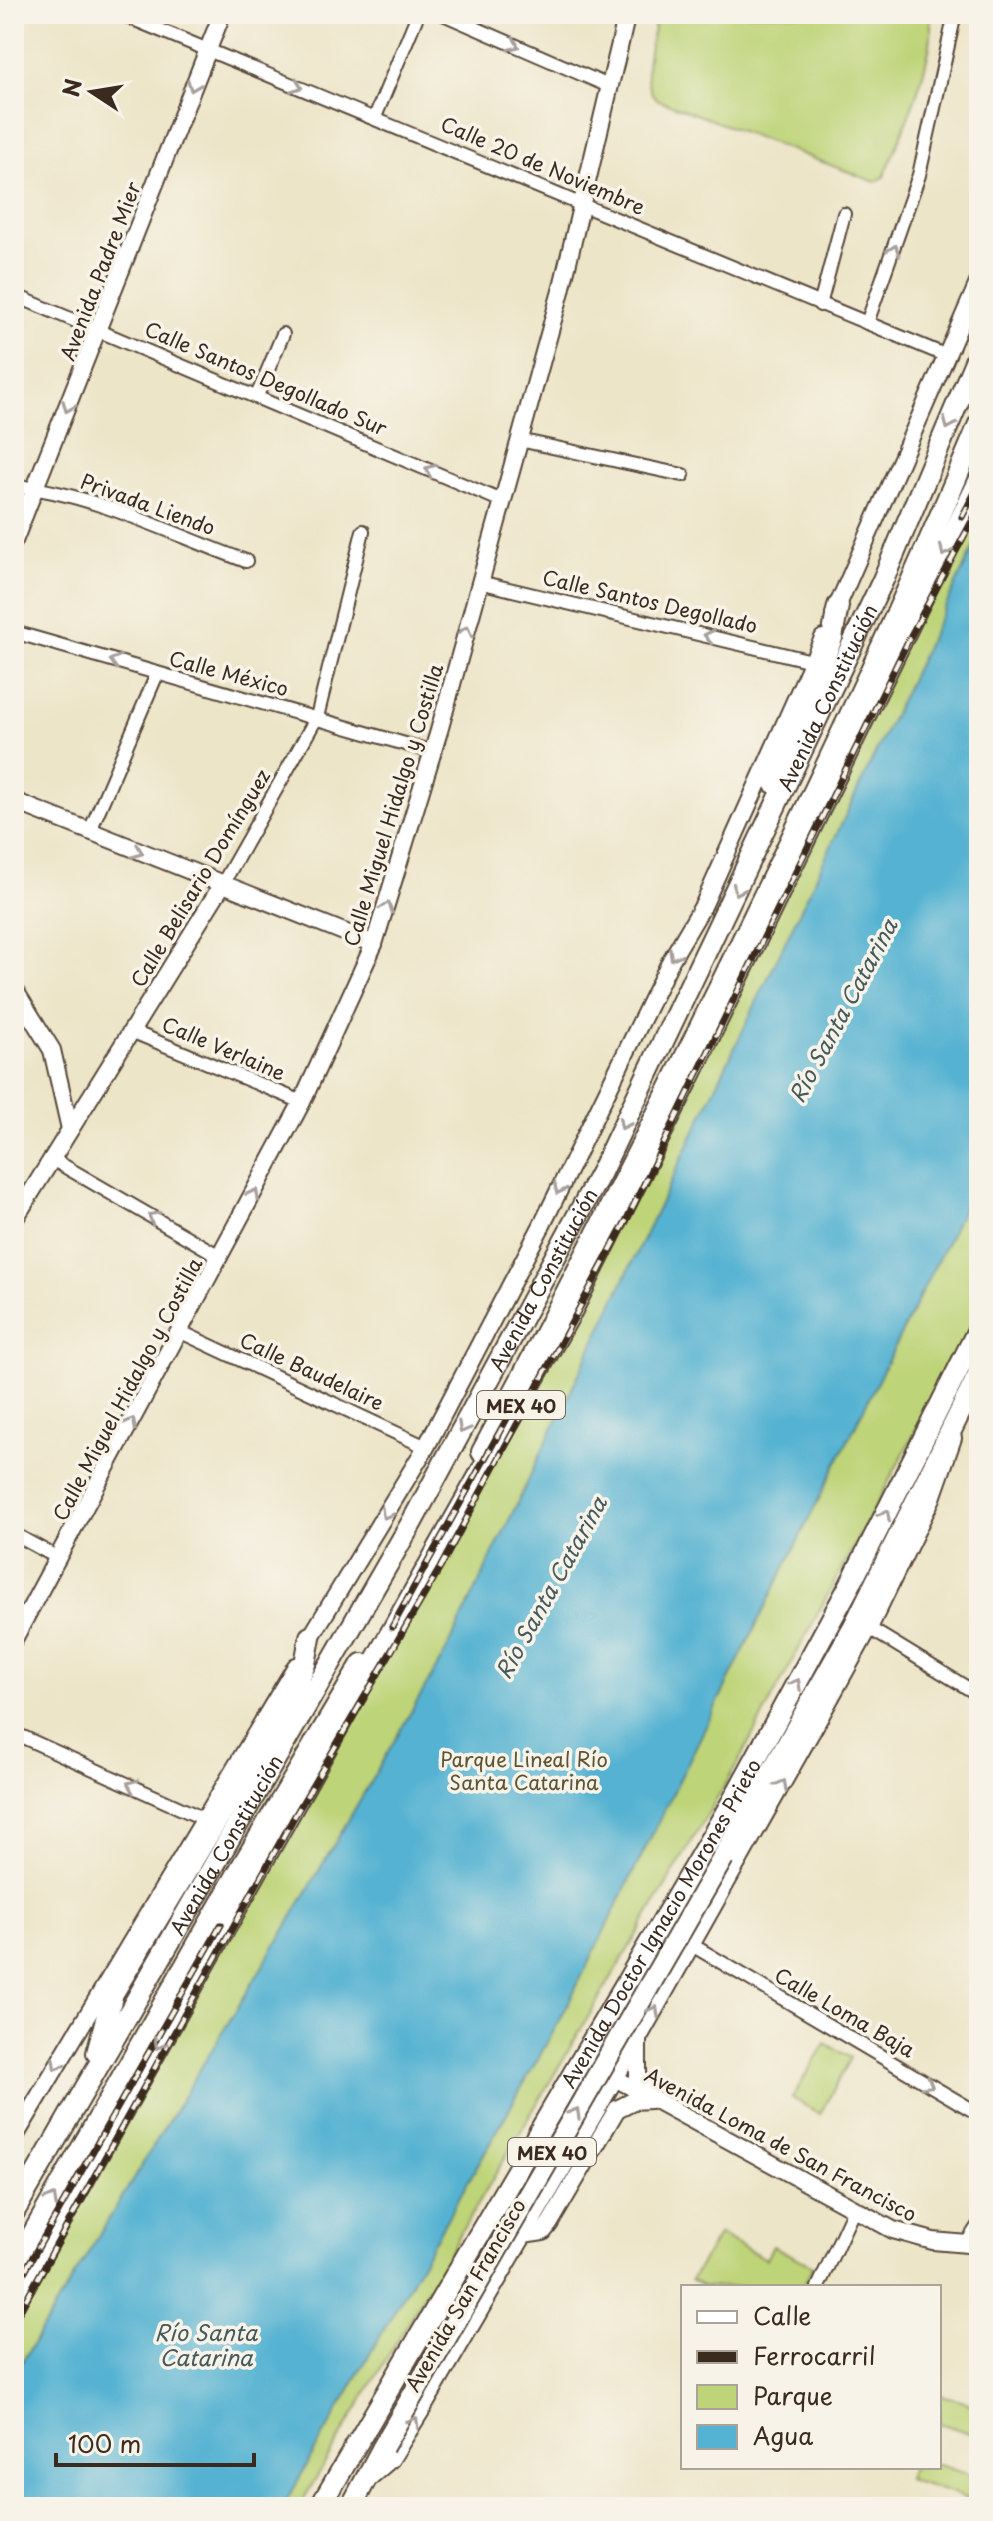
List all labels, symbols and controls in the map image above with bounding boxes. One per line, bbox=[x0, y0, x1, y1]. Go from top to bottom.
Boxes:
one-way arrow bbox=[506, 36, 521, 52]
north arrow bbox=[52, 52, 132, 132]
text: N bbox=[53, 76, 89, 99]
one-way arrow bbox=[289, 76, 303, 93]
one-way arrow bbox=[186, 79, 203, 93]
street label: Calle 20 de Noviembre bbox=[436, 108, 650, 222]
street label: Avenida Padre Mier bbox=[52, 177, 148, 365]
one-way arrow bbox=[885, 244, 901, 258]
street label: Calle Santos Degollado Sur bbox=[140, 313, 392, 443]
one-way arrow bbox=[61, 399, 78, 413]
one-way arrow bbox=[942, 416, 958, 430]
one-way arrow bbox=[424, 464, 438, 480]
street label: Privada Liendo bbox=[77, 466, 219, 542]
one-way arrow bbox=[939, 543, 954, 558]
street label: Calle Santos Degollado bbox=[540, 562, 760, 640]
street label: Avenida Constitución bbox=[770, 599, 884, 796]
one-way arrow bbox=[457, 624, 474, 638]
one-way arrow bbox=[702, 628, 716, 645]
street label: Calle México bbox=[166, 643, 292, 703]
one-way arrow bbox=[108, 654, 122, 670]
street label: Calle Miguel Hidalgo y Costilla bbox=[336, 659, 451, 950]
street label: Calle Belisario Domínguez bbox=[123, 763, 277, 993]
one-way arrow bbox=[130, 842, 144, 859]
one-way arrow bbox=[732, 882, 747, 897]
one-way arrow bbox=[377, 901, 393, 915]
water label: Río Santa Catarina bbox=[780, 912, 905, 1108]
one-way arrow bbox=[668, 947, 684, 961]
street label: Calle Verlaine bbox=[158, 1009, 290, 1087]
one-way arrow bbox=[618, 1116, 634, 1131]
one-way arrow bbox=[553, 1180, 569, 1195]
street label: Avenida Constitución bbox=[481, 1183, 605, 1376]
one-way arrow bbox=[244, 1187, 259, 1202]
one-way arrow bbox=[147, 1211, 162, 1227]
street label: Calle Miguel Hidalgo y Costilla bbox=[45, 1251, 210, 1526]
street label: Calle Baudelaire bbox=[235, 1324, 389, 1418]
road number: MEX 40 bbox=[477, 1391, 565, 1419]
one-way arrow bbox=[122, 1417, 137, 1431]
one-way arrow bbox=[457, 1420, 472, 1434]
water label: Río Santa Catarina bbox=[486, 1489, 614, 1684]
one-way arrow bbox=[380, 1505, 396, 1520]
one-way arrow bbox=[876, 1508, 891, 1523]
one-way arrow bbox=[786, 1678, 802, 1693]
park label: Parque Lineal Río Santa Catarina bbox=[440, 1744, 608, 1797]
street label: Avenida Constitución bbox=[162, 1749, 290, 1941]
street label: Avenida Doctor Ignacio Morones Prieto bbox=[553, 1753, 768, 2093]
one-way arrow bbox=[126, 1779, 140, 1795]
one-way arrow bbox=[772, 1779, 788, 1794]
street label: Calle Loma Baja bbox=[769, 1960, 921, 2065]
one-way arrow bbox=[644, 2005, 660, 2020]
one-way arrow bbox=[153, 2036, 169, 2050]
one-way arrow bbox=[51, 2056, 67, 2071]
street label: Avenida Loma de San Francisco bbox=[640, 2059, 922, 2229]
one-way arrow bbox=[919, 2074, 934, 2090]
one-way arrow bbox=[565, 2107, 581, 2122]
road number: MEX 40 bbox=[508, 2138, 596, 2166]
one-way arrow bbox=[43, 2193, 58, 2207]
street label: Avenida San Francisco bbox=[397, 2193, 533, 2397]
legend bbox=[681, 2285, 941, 2469]
text: Calle bbox=[753, 2297, 811, 2333]
water label: Río Santa Catarina bbox=[155, 2315, 259, 2373]
text: Ferrocarril bbox=[753, 2337, 876, 2373]
text: Parque bbox=[753, 2377, 833, 2413]
scale bar bbox=[56, 2417, 254, 2467]
one-way arrow bbox=[404, 2417, 419, 2431]
text: Agua bbox=[753, 2417, 813, 2453]
text: 100 m bbox=[68, 2425, 141, 2461]

